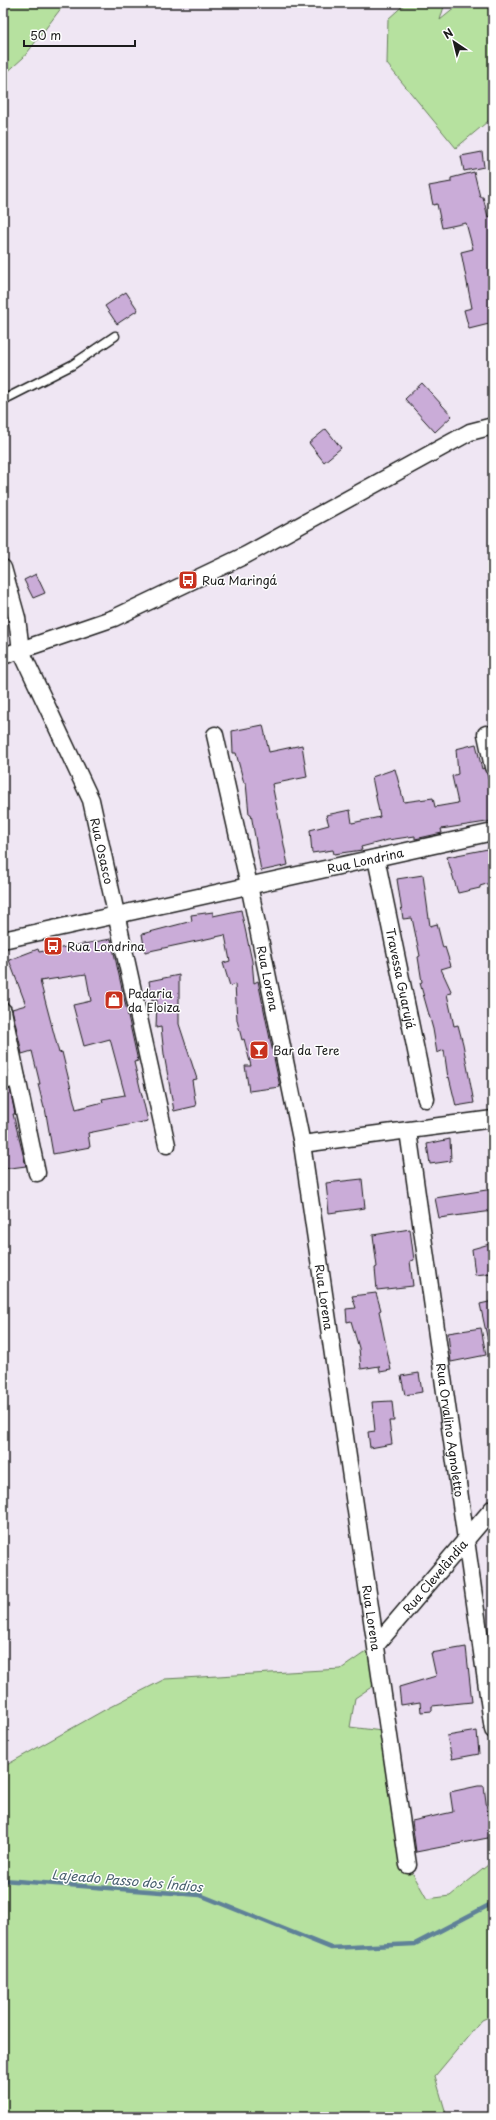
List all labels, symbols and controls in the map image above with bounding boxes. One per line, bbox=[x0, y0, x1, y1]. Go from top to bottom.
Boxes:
scale bar bbox=[24, 22, 135, 48]
north arrow bbox=[434, 22, 474, 62]
text: N bbox=[440, 24, 457, 43]
text: 50 m bbox=[30, 26, 61, 44]
bus stop icon: Rua Maringá bbox=[177, 569, 199, 591]
place label: Rua Maringá bbox=[202, 571, 278, 589]
street label: Rua Osasco bbox=[86, 816, 118, 886]
street label: Rua Londrina bbox=[325, 843, 406, 877]
street label: Travessa Guarujá bbox=[382, 926, 420, 1031]
bus stop icon: Rua Londrina bbox=[42, 935, 64, 957]
place label: Rua Londrina bbox=[67, 937, 145, 955]
street label: Rua Lorena bbox=[253, 944, 284, 1013]
place label: Padaria da Eloiza bbox=[128, 984, 180, 1016]
shop icon: Padaria da Eloiza bbox=[103, 989, 125, 1011]
bar icon: Bar da Tere bbox=[248, 1039, 270, 1061]
place label: Bar da Tere bbox=[273, 1041, 340, 1059]
street label: Rua Lorena bbox=[311, 1263, 338, 1332]
street label: Rua Orvalino Agnoletto bbox=[432, 1362, 469, 1498]
street label: Rua Clevelândia bbox=[398, 1535, 472, 1617]
street label: Rua Lorena bbox=[358, 1584, 385, 1652]
water label: Lajeado Passo dos Índios bbox=[51, 1864, 204, 1896]

